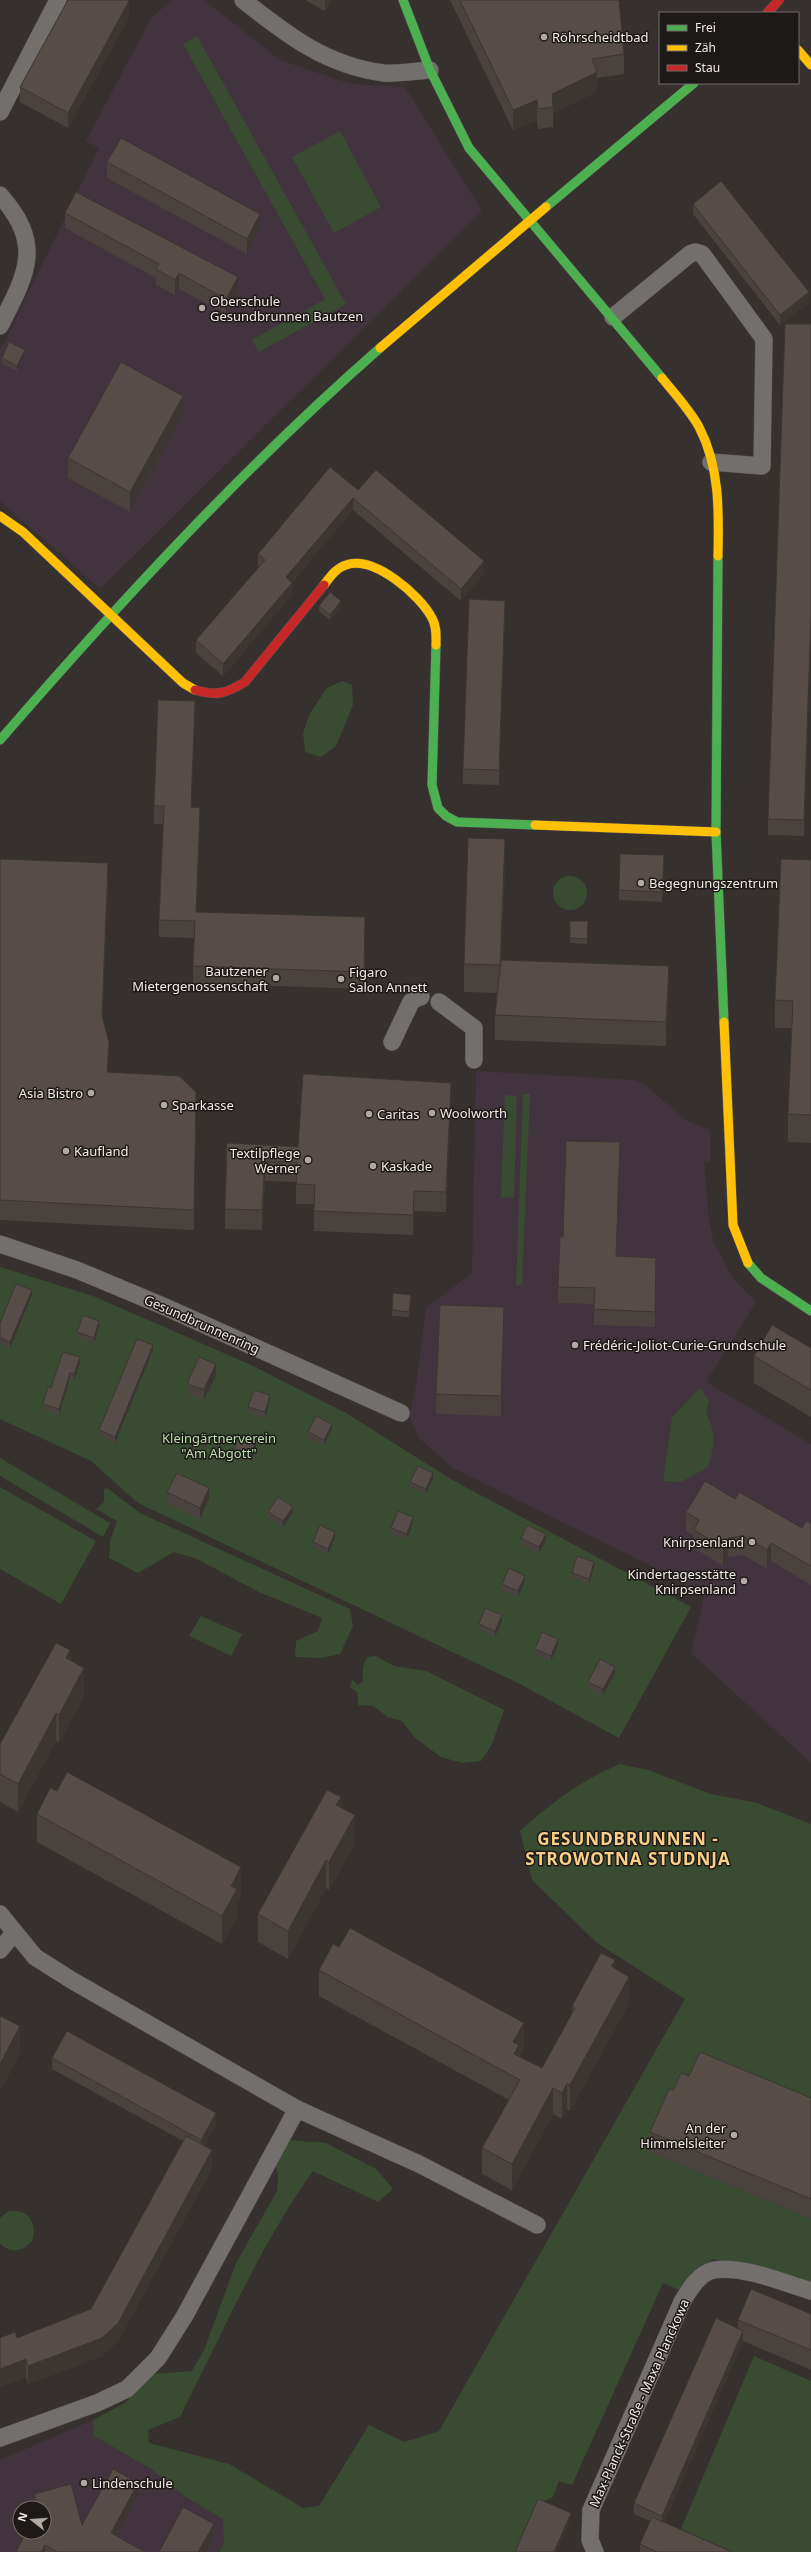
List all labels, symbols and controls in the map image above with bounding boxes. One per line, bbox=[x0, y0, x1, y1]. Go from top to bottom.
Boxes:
legend bbox=[659, 12, 799, 84]
text: Frei bbox=[695, 19, 716, 36]
place label: Röhrscheidtbad bbox=[552, 28, 649, 46]
marker: Röhrscheidtbad bbox=[539, 32, 549, 42]
text: Zäh bbox=[695, 39, 716, 56]
text: Stau bbox=[695, 59, 720, 76]
place label: Oberschule Gesundbrunnen Bautzen bbox=[210, 292, 363, 325]
marker: Oberschule Gesundbrunnen Bautzen bbox=[197, 303, 207, 313]
place label: Begegnungszentrum bbox=[649, 874, 778, 892]
marker: Begegnungszentrum bbox=[636, 878, 646, 888]
place label: Bautzener Mietergenossenschaft bbox=[132, 962, 269, 995]
place label: Figaro Salon Annett bbox=[349, 963, 427, 996]
marker: Bautzener Mietergenossenschaft bbox=[271, 973, 281, 983]
marker: Figaro Salon Annett bbox=[336, 974, 346, 984]
place label: Asia Bistro bbox=[19, 1084, 83, 1102]
marker: Asia Bistro bbox=[86, 1088, 96, 1098]
place label: Sparkasse bbox=[172, 1096, 234, 1114]
marker: Sparkasse bbox=[159, 1100, 169, 1110]
place label: Woolworth bbox=[440, 1104, 507, 1122]
place label: Caritas bbox=[377, 1105, 419, 1123]
marker: Woolworth bbox=[427, 1108, 437, 1118]
marker: Caritas bbox=[364, 1109, 374, 1119]
place label: Kaufland bbox=[74, 1142, 129, 1160]
place label: Textilpflege Werner bbox=[230, 1144, 301, 1177]
marker: Kaufland bbox=[61, 1146, 71, 1156]
marker: Textilpflege Werner bbox=[303, 1155, 313, 1165]
place label: Kaskade bbox=[381, 1157, 432, 1175]
marker: Kaskade bbox=[368, 1161, 378, 1171]
street label: Gesundbrunnenring bbox=[141, 1290, 263, 1358]
place label: Frédéric-Joliot-Curie-Grundschule bbox=[583, 1336, 786, 1354]
marker: Frédéric-Joliot-Curie-Grundschule bbox=[570, 1340, 580, 1350]
park label: Kleingärtnerverein "Am Abgott" bbox=[162, 1429, 276, 1462]
place label: Knirpsenland bbox=[663, 1533, 744, 1551]
marker: Knirpsenland bbox=[747, 1537, 757, 1547]
place label: Kindertagesstätte Knirpsenland bbox=[627, 1565, 736, 1598]
marker: Kindertagesstätte Knirpsenland bbox=[739, 1576, 749, 1586]
district label: GESUNDBRUNNEN - STROWOTNA STUDNJA bbox=[525, 1827, 731, 1870]
place label: An der Himmelsleiter bbox=[640, 2119, 727, 2152]
marker: An der Himmelsleiter bbox=[729, 2130, 739, 2140]
street label: Max-Planck-Straße - Maxa Planckowa bbox=[585, 2296, 693, 2510]
place label: Lindenschule bbox=[92, 2474, 173, 2492]
marker: Lindenschule bbox=[79, 2478, 89, 2488]
north arrow bbox=[12, 2500, 52, 2540]
text: N bbox=[13, 2510, 30, 2523]

